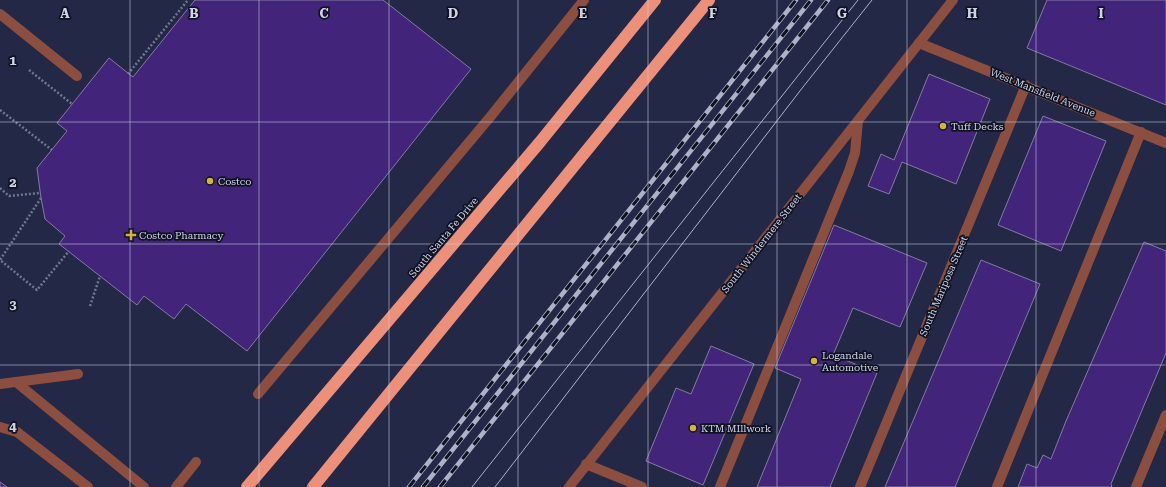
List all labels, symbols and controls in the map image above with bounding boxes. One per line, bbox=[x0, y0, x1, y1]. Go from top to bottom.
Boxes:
text: A bbox=[60, 6, 70, 21]
text: B bbox=[189, 6, 199, 21]
text: C bbox=[319, 6, 329, 21]
text: D bbox=[448, 6, 458, 21]
text: E bbox=[579, 6, 587, 21]
text: F bbox=[709, 6, 717, 21]
text: G bbox=[837, 6, 847, 21]
text: H bbox=[967, 6, 978, 21]
text: I bbox=[1098, 6, 1104, 21]
text: 1 bbox=[9, 53, 17, 68]
street label: West Mansfield Avenue bbox=[989, 66, 1097, 119]
marker: Tuff Decks bbox=[938, 121, 948, 131]
place label: Tuff Decks bbox=[951, 121, 1004, 132]
text: 2 bbox=[9, 175, 17, 190]
marker: Costco bbox=[205, 176, 215, 186]
place label: Costco bbox=[218, 176, 251, 187]
street label: South Windermere Street bbox=[719, 191, 804, 295]
street label: South Santa Fe Drive bbox=[407, 195, 480, 280]
marker: Costco Pharmacy bbox=[126, 230, 136, 240]
place label: Costco Pharmacy bbox=[139, 230, 223, 241]
street label: South Mariposa Street bbox=[917, 234, 970, 338]
text: 3 bbox=[9, 297, 17, 312]
place label: Logandale Automotive bbox=[822, 350, 879, 373]
marker: Logandale Automotive bbox=[809, 356, 819, 366]
text: 4 bbox=[9, 419, 17, 434]
marker: KTM MIllwork bbox=[688, 423, 698, 433]
place label: KTM MIllwork bbox=[701, 423, 772, 434]

